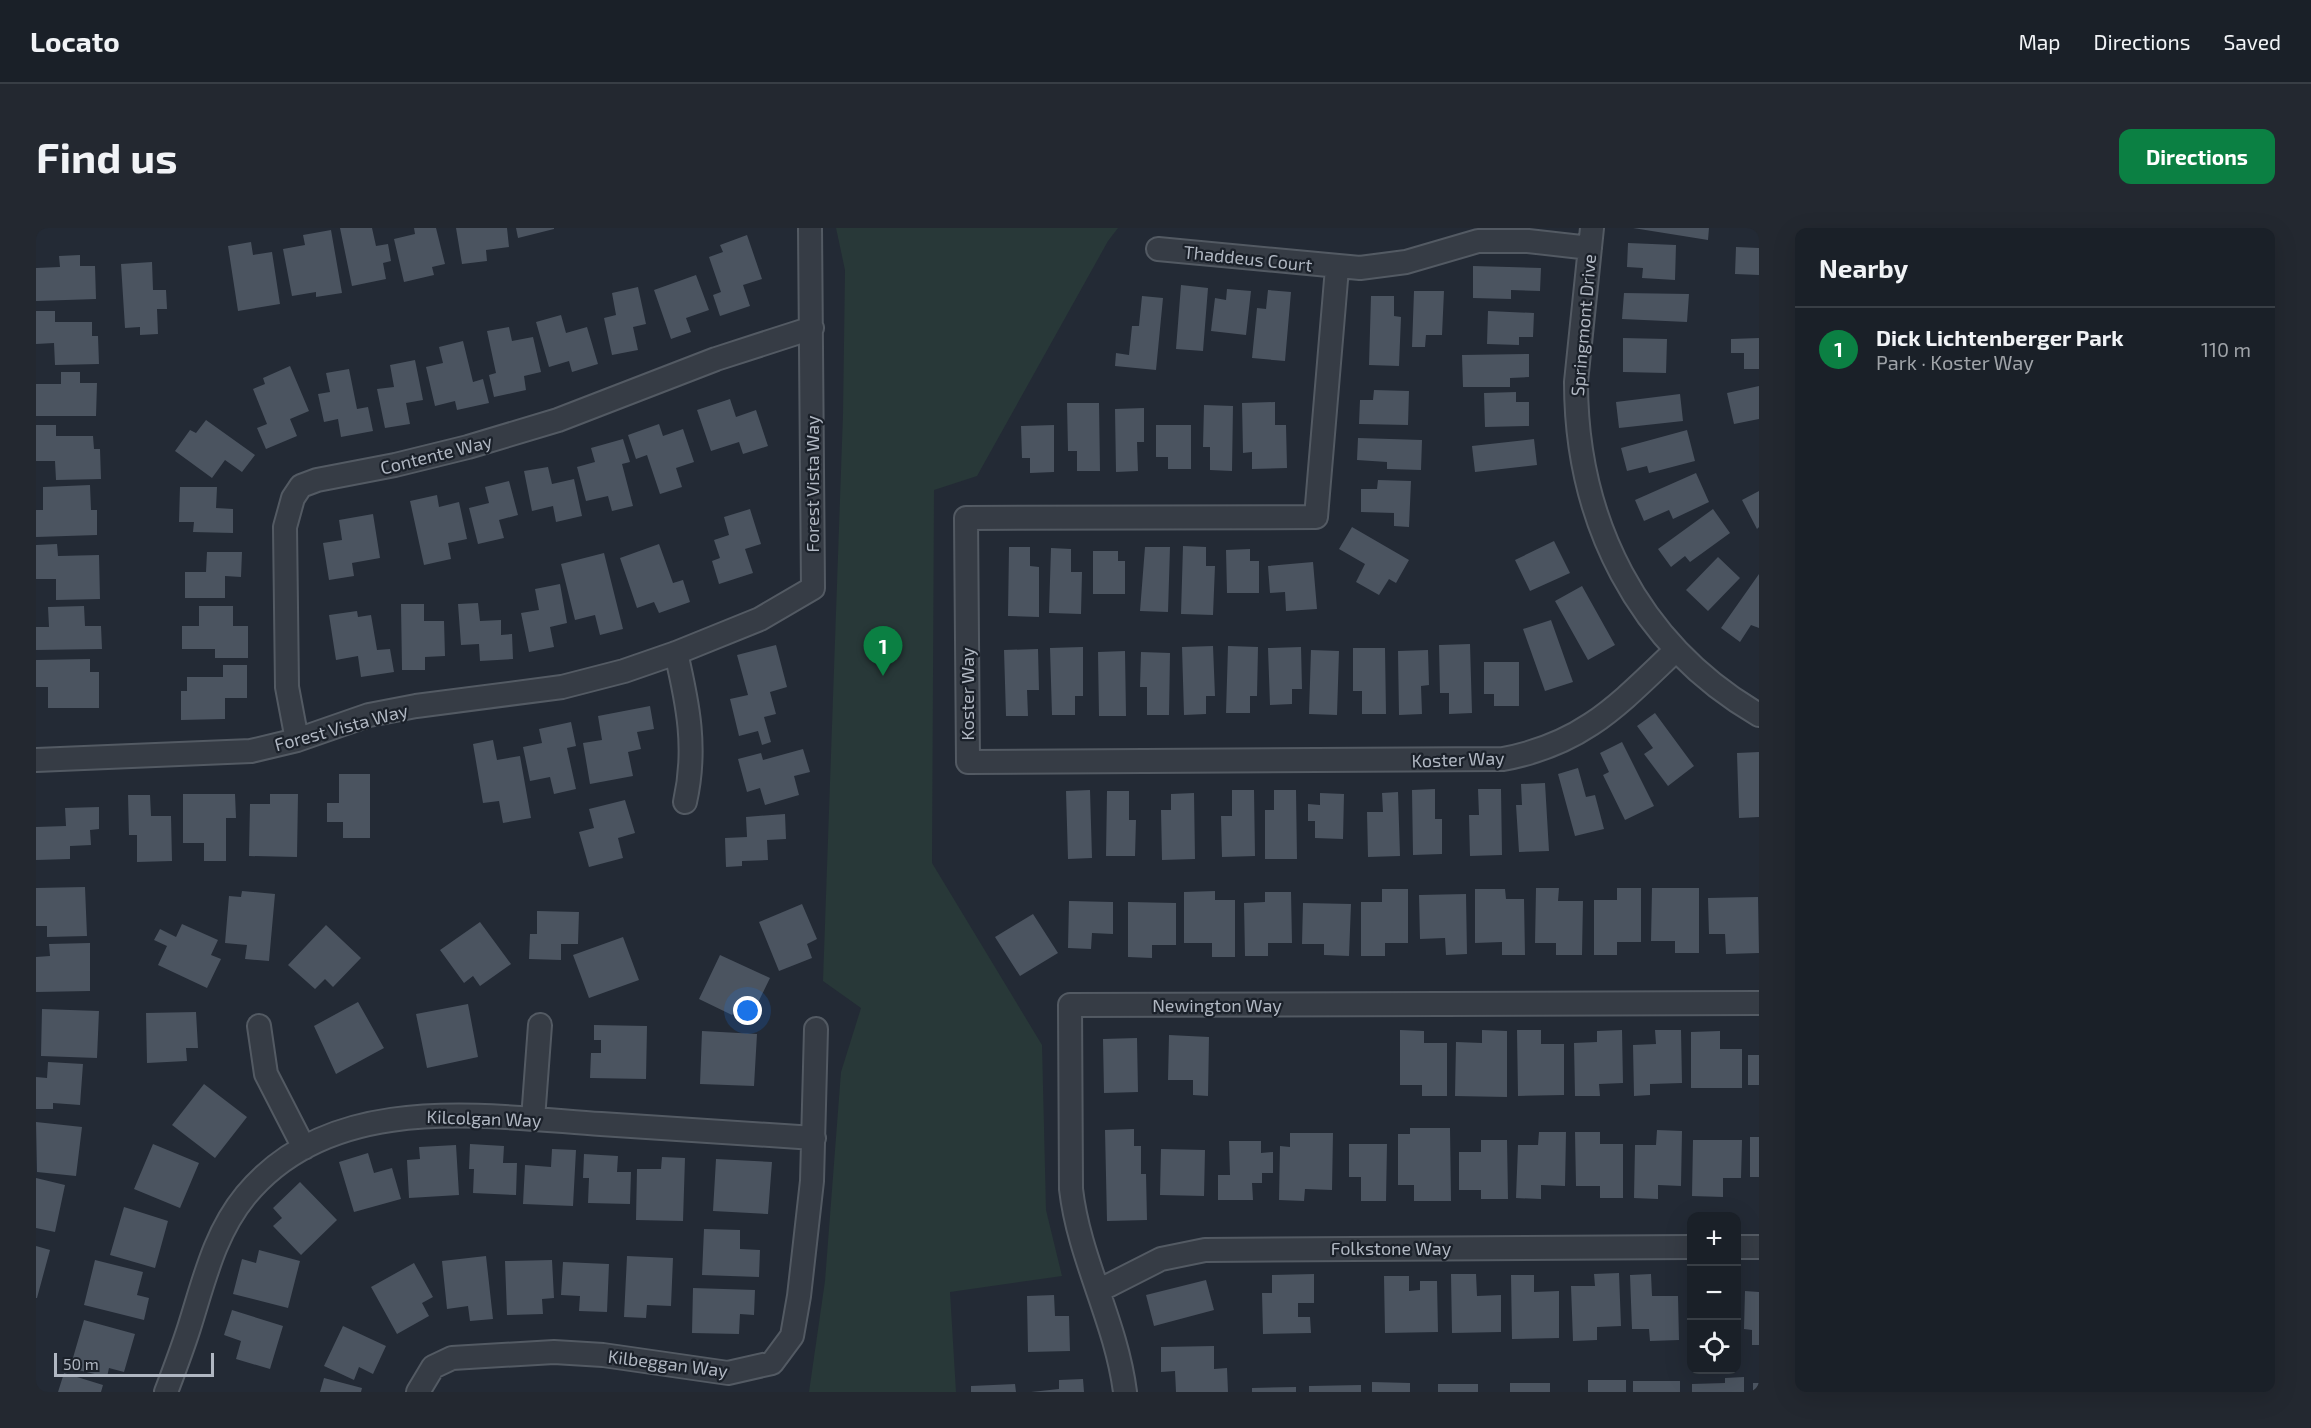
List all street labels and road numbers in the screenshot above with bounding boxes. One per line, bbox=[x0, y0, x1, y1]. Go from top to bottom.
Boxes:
street label: Thaddeus Court bbox=[1183, 240, 1314, 276]
street label: Springmont Drive bbox=[1566, 253, 1600, 397]
street label: Forest Vista Way bbox=[801, 415, 823, 553]
street label: Contente Way bbox=[378, 429, 495, 479]
street label: Koster Way bbox=[956, 647, 978, 741]
street label: Forest Vista Way bbox=[272, 698, 411, 755]
street label: Koster Way bbox=[1411, 746, 1505, 772]
street label: Newington Way bbox=[1152, 994, 1282, 1016]
street label: Kilcolgan Way bbox=[426, 1105, 542, 1131]
street label: Folkstone Way bbox=[1331, 1237, 1452, 1259]
street label: Kilbeggan Way bbox=[607, 1345, 730, 1381]

